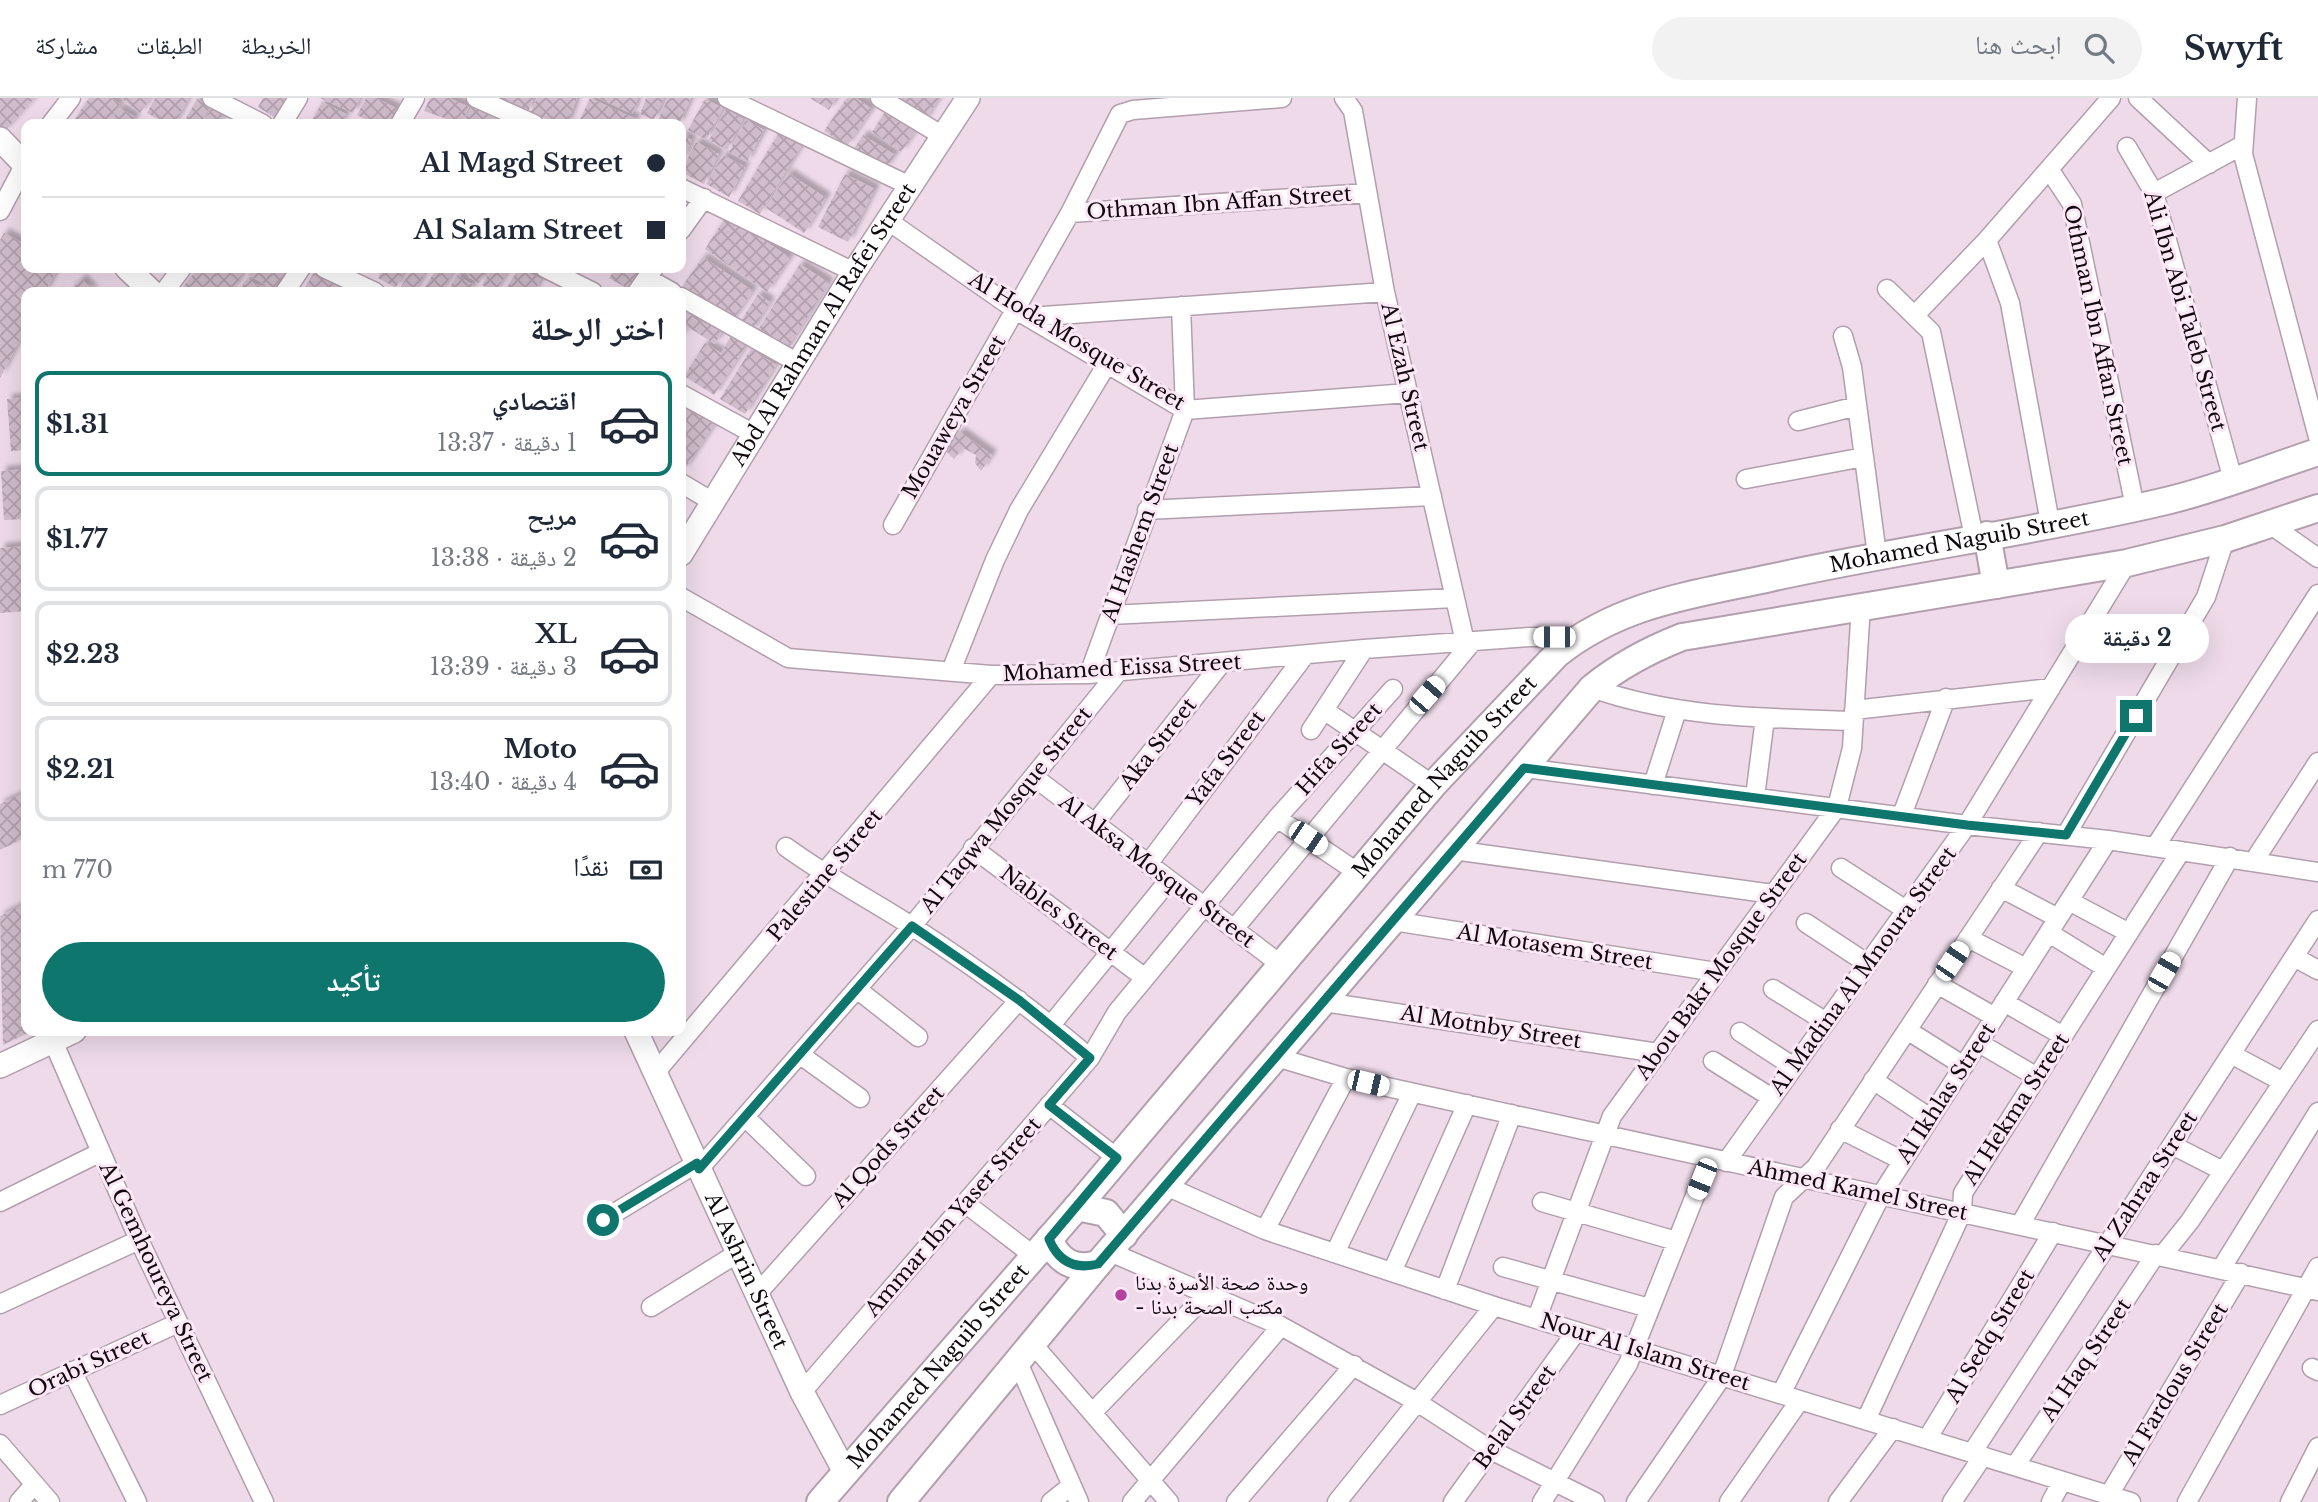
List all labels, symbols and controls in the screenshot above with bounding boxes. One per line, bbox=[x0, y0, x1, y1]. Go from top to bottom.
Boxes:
search box bbox=[1652, 17, 2142, 80]
text: Swyft bbox=[2184, 28, 2283, 69]
text: ابحث هنا bbox=[1975, 29, 2062, 61]
icon: search bbox=[2080, 29, 2118, 67]
text: مشاركة bbox=[35, 31, 98, 60]
text: الطبقات bbox=[136, 31, 203, 60]
text: الخريطة bbox=[241, 31, 311, 60]
text: Al Magd Street bbox=[420, 147, 623, 179]
street label: Abd Al Rahman Al Rafei Street bbox=[725, 178, 922, 472]
street label: Othman Ibn Affan Street bbox=[1085, 181, 1353, 225]
street label: Ali Ibn Abi Taleb Street bbox=[2138, 187, 2232, 434]
street label: Othman Ibn Affan Street bbox=[2058, 202, 2138, 468]
text: Al Salam Street bbox=[414, 214, 623, 246]
street label: Al Hoda Mosque Street bbox=[963, 266, 1190, 416]
street label: Al Ezah Street bbox=[1375, 299, 1435, 454]
text: اختر الرحلة bbox=[530, 309, 665, 349]
street label: Mouaweya Street bbox=[897, 331, 1011, 503]
text: اقتصادي bbox=[492, 385, 577, 417]
icon: car bbox=[598, 392, 661, 455]
text: $1.31 bbox=[46, 408, 109, 440]
text: 1 دقيقة · 13:37 bbox=[437, 429, 577, 457]
street label: Al Hashem Street bbox=[1095, 440, 1184, 627]
text: مريح bbox=[527, 500, 577, 532]
street label: Mohamed Naguib Street bbox=[1827, 505, 2091, 578]
icon: car bbox=[598, 507, 661, 570]
text: $1.77 bbox=[46, 523, 107, 555]
text: 2 دقيقة · 13:38 bbox=[431, 544, 577, 572]
callout: 2 دقيقة bbox=[2064, 614, 2208, 664]
text: XL bbox=[535, 618, 577, 650]
icon: car bbox=[598, 622, 661, 685]
text: 2 دقيقة bbox=[2102, 624, 2172, 652]
car bbox=[1534, 627, 1576, 648]
text: $2.23 bbox=[46, 638, 120, 670]
street label: Mohamed Eissa Street bbox=[1002, 649, 1242, 687]
text: 3 دقيقة · 13:39 bbox=[430, 653, 577, 681]
street label: Mohamed Naguib Street bbox=[1347, 670, 1542, 884]
car bbox=[1406, 672, 1449, 718]
street label: Aka Street bbox=[1113, 693, 1202, 796]
street label: Hifa Street bbox=[1291, 697, 1387, 801]
route end bbox=[2120, 700, 2152, 732]
street label: Al Taqwa Mosque Street bbox=[914, 701, 1097, 919]
street label: Yafa Street bbox=[1181, 706, 1271, 813]
text: Moto bbox=[504, 733, 577, 765]
icon: car bbox=[598, 737, 661, 800]
text: $2.21 bbox=[46, 753, 115, 785]
text: 4 دقيقة · 13:40 bbox=[430, 768, 577, 796]
street label: Al Aksa Mosque Street bbox=[1053, 788, 1260, 953]
street label: Palestine Street bbox=[762, 803, 888, 947]
car bbox=[1285, 818, 1332, 858]
street label: Al Madina Al Mnoura Street bbox=[1763, 842, 1962, 1101]
street label: Abou Bakr Mosque Street bbox=[1629, 847, 1812, 1086]
text: نقدًا bbox=[573, 851, 609, 883]
icon: cash bbox=[627, 851, 665, 889]
text: 770 m bbox=[42, 856, 113, 884]
street label: Nables Street bbox=[995, 860, 1123, 966]
street label: Al Motasem Street bbox=[1454, 919, 1655, 975]
car bbox=[1932, 938, 1973, 984]
button: تأكيد bbox=[42, 942, 665, 1022]
car bbox=[2145, 949, 2184, 995]
street label: Al Motnby Street bbox=[1398, 1000, 1583, 1054]
street label: Al Ikhlas Street bbox=[1890, 1018, 2001, 1169]
street label: Al Hekma Street bbox=[1957, 1028, 2075, 1191]
car bbox=[1346, 1068, 1391, 1098]
street label: Al Qods Street bbox=[826, 1080, 950, 1214]
street label: Al Zahraa Street bbox=[2086, 1106, 2203, 1267]
street label: Ammar Ibn Yaser Street bbox=[859, 1112, 1047, 1323]
street label: Ahmed Kamel Street bbox=[1745, 1154, 1970, 1226]
car bbox=[1685, 1156, 1720, 1202]
street label: Al Gemhoureya Street bbox=[93, 1157, 218, 1386]
street label: Al Ashrin Street bbox=[699, 1188, 794, 1353]
route start bbox=[587, 1204, 619, 1236]
street label: Mohamed Naguib Street bbox=[842, 1258, 1035, 1474]
street label: Al Sedq Street bbox=[1939, 1264, 2040, 1409]
place label: وحدة صحة الأسرة بدنا - مكتب الصحة بدنا bbox=[1135, 1270, 1308, 1320]
marker: وحدة صحة الأسرة بدنا - مكتب الصحة بدنا bbox=[1113, 1287, 1129, 1303]
street label: Al Haq Street bbox=[2035, 1293, 2137, 1427]
street label: Al Fardous Street bbox=[2116, 1298, 2234, 1471]
street label: Nour Al Islam Street bbox=[1537, 1308, 1753, 1396]
street label: Orabi Street bbox=[24, 1324, 154, 1404]
street label: Belal Street bbox=[1468, 1360, 1562, 1474]

